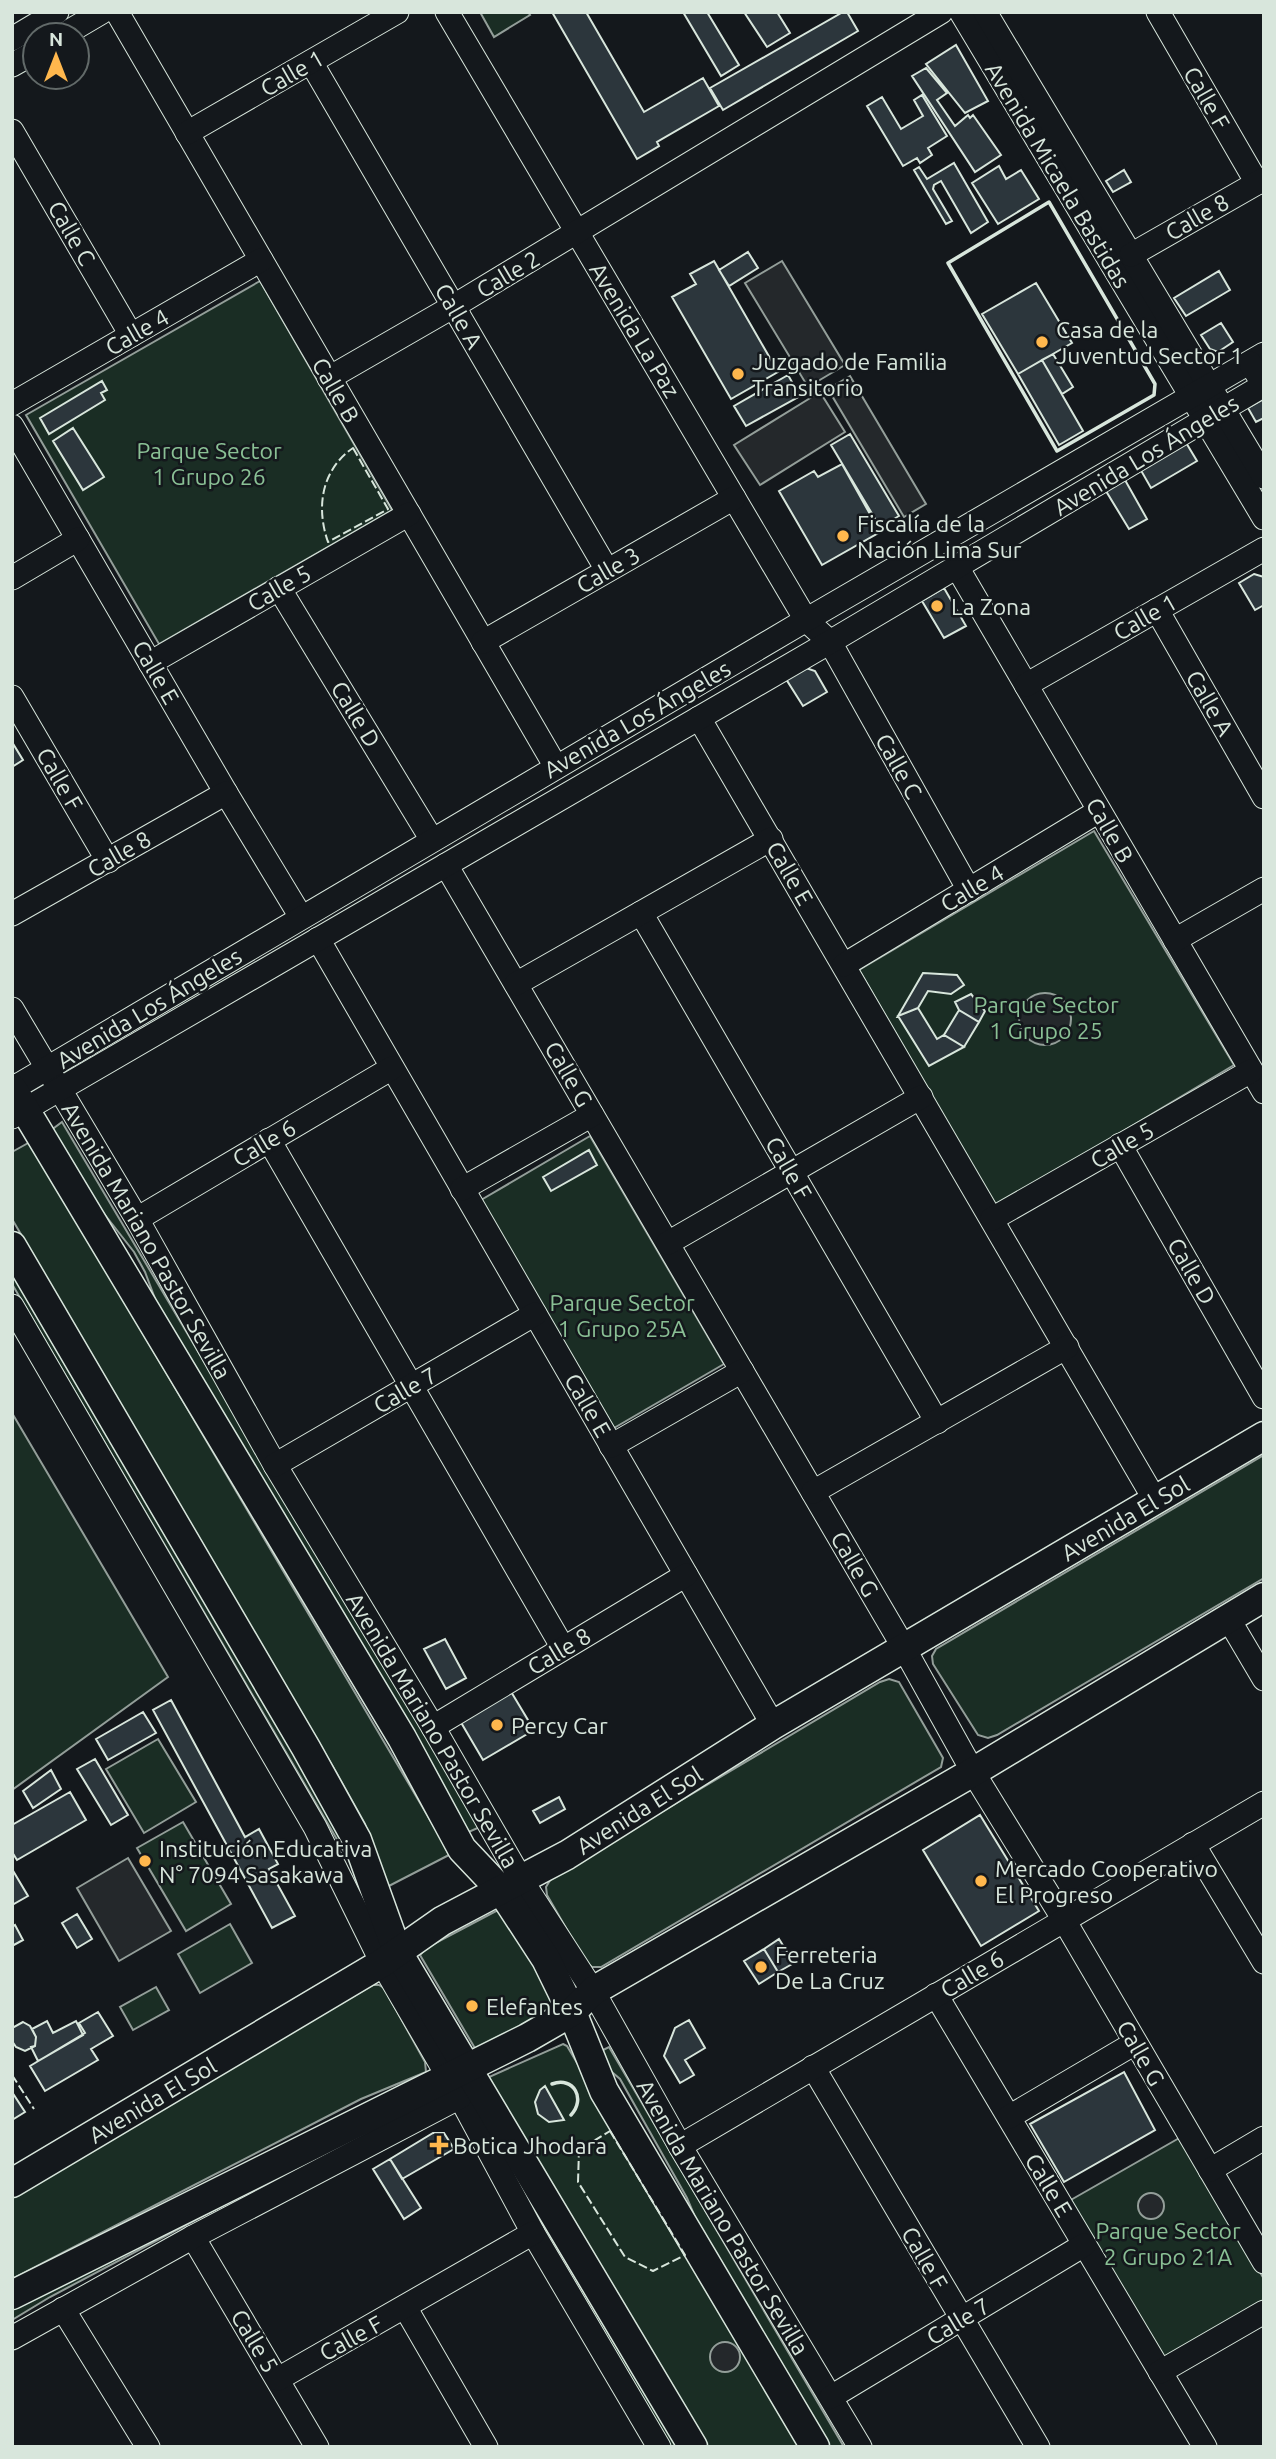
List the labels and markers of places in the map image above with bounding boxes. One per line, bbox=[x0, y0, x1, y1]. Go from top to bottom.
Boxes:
place label: Casa de la Juventud Sector 1 bbox=[1056, 317, 1243, 368]
marker: Casa de la Juventud Sector 1 bbox=[1034, 334, 1050, 350]
place label: Juzgado de Familia Transitorio bbox=[752, 349, 947, 400]
marker: Juzgado de Familia Transitorio bbox=[730, 366, 746, 382]
place label: Fiscalía de la Nación Lima Sur bbox=[857, 511, 1022, 562]
marker: Fiscalía de la Nación Lima Sur bbox=[835, 528, 851, 544]
place label: La Zona bbox=[951, 594, 1031, 619]
marker: La Zona bbox=[929, 598, 945, 614]
place label: Percy Car bbox=[511, 1713, 608, 1738]
marker: Percy Car bbox=[489, 1717, 505, 1733]
place label: Institución Educativa N° 7094 Sasakawa bbox=[159, 1836, 372, 1887]
marker: Institución Educativa N° 7094 Sasakawa bbox=[137, 1853, 153, 1869]
place label: Mercado Cooperativo El Progreso bbox=[995, 1856, 1218, 1907]
marker: Mercado Cooperativo El Progreso bbox=[973, 1873, 989, 1889]
place label: Ferreteria De La Cruz bbox=[775, 1942, 885, 1993]
marker: Ferreteria De La Cruz bbox=[753, 1959, 769, 1975]
place label: Elefantes bbox=[486, 1994, 583, 2019]
marker: Elefantes bbox=[464, 1998, 480, 2014]
place label: Botica Jhodara bbox=[453, 2133, 607, 2158]
marker: Botica Jhodara bbox=[431, 2137, 447, 2153]

